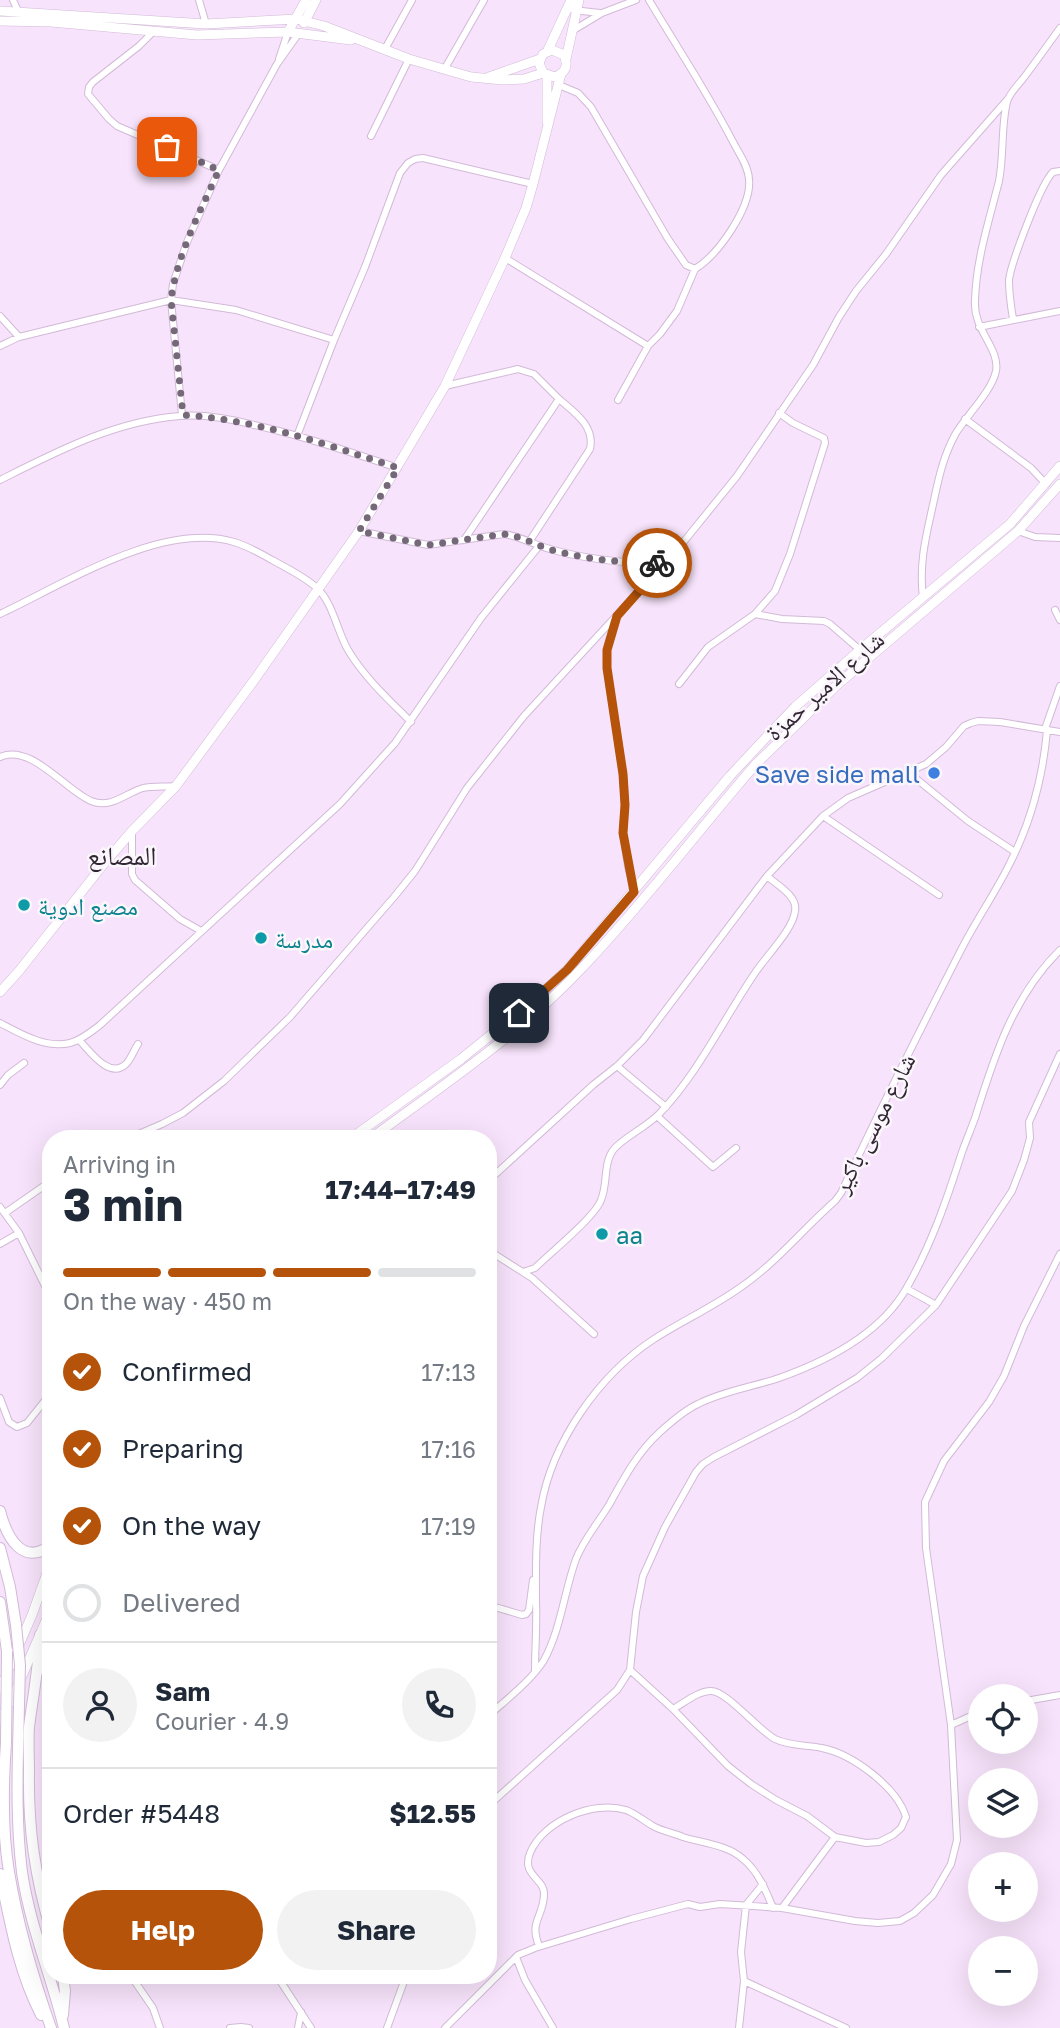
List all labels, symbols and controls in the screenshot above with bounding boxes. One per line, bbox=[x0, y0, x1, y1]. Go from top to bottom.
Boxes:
pin bbox=[137, 117, 197, 177]
icon: bag bbox=[148, 128, 186, 166]
courier bbox=[622, 528, 692, 598]
icon: bike bbox=[638, 544, 676, 582]
street label: شارع الامير حمزة bbox=[759, 624, 891, 747]
place label: Save side mall bbox=[755, 759, 920, 788]
marker: Save side mall bbox=[926, 765, 942, 781]
district label: المصانع bbox=[88, 840, 156, 873]
place label: مصنع ادوية bbox=[38, 891, 138, 922]
marker: مصنع ادوية bbox=[16, 897, 32, 913]
place label: مدرسة bbox=[275, 924, 333, 953]
marker: مدرسة bbox=[253, 930, 269, 946]
pin bbox=[489, 983, 549, 1043]
icon: home bbox=[500, 994, 538, 1032]
street label: شارع موسى باكير bbox=[825, 1048, 922, 1200]
text: Arriving in bbox=[63, 1150, 176, 1178]
text: 17:44–17:49 bbox=[325, 1174, 476, 1205]
text: 3 min bbox=[63, 1176, 183, 1231]
place label: aa bbox=[616, 1220, 643, 1249]
marker: aa bbox=[594, 1226, 610, 1242]
text: On the way · 450 m bbox=[63, 1287, 272, 1315]
icon: check bbox=[63, 1353, 101, 1391]
text: Confirmed bbox=[122, 1356, 252, 1387]
text: 17:13 bbox=[421, 1358, 476, 1386]
icon: check bbox=[63, 1430, 101, 1468]
text: Preparing bbox=[122, 1433, 244, 1464]
text: 17:16 bbox=[421, 1435, 476, 1463]
icon: check bbox=[63, 1507, 101, 1545]
text: On the way bbox=[122, 1510, 261, 1541]
text: 17:19 bbox=[421, 1512, 476, 1540]
text: Delivered bbox=[122, 1587, 241, 1618]
button: person bbox=[63, 1668, 137, 1742]
button: phone bbox=[402, 1668, 476, 1742]
text: Sam bbox=[155, 1676, 210, 1707]
map controls bbox=[968, 1684, 1038, 2006]
button: locate bbox=[968, 1684, 1038, 1754]
text: Courier · 4.9 bbox=[155, 1707, 289, 1735]
button: layers bbox=[968, 1768, 1038, 1838]
text: Order #5448 bbox=[63, 1798, 220, 1829]
text: $12.55 bbox=[389, 1798, 476, 1829]
button: + bbox=[968, 1852, 1038, 1922]
button: Help bbox=[63, 1890, 263, 1970]
button: Share bbox=[277, 1890, 476, 1970]
button: − bbox=[968, 1936, 1038, 2006]

